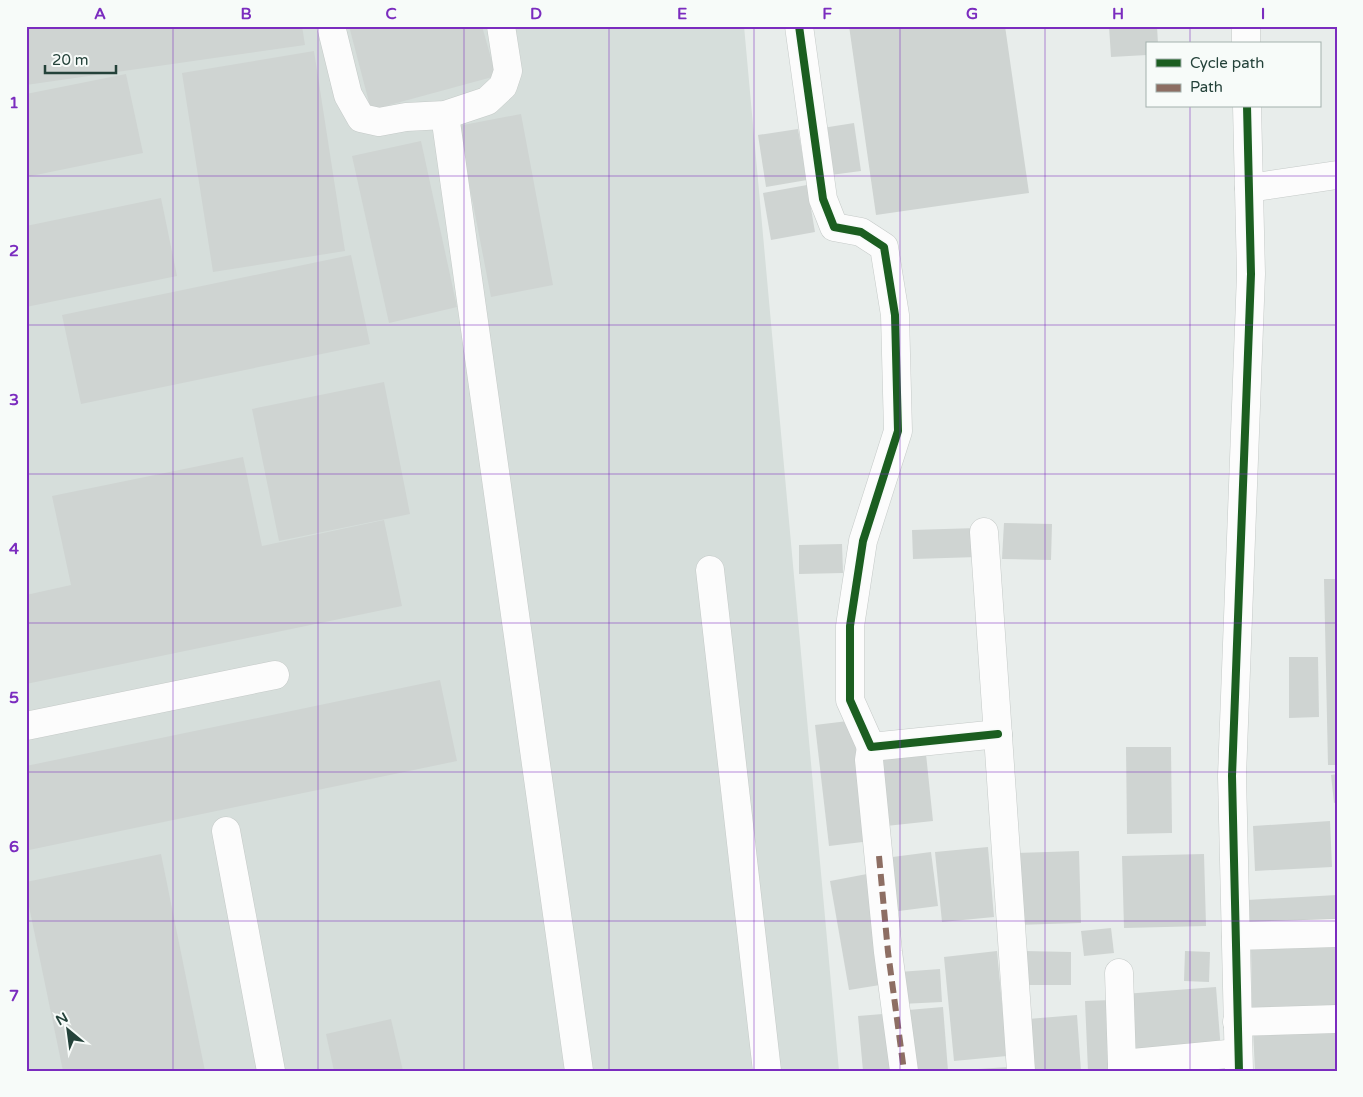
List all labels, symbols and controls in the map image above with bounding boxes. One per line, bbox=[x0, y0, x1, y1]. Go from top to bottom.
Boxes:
text: A bbox=[94, 4, 106, 24]
text: B bbox=[240, 4, 252, 24]
text: C bbox=[385, 4, 397, 24]
text: D bbox=[530, 4, 542, 24]
text: E bbox=[677, 4, 687, 24]
text: F bbox=[822, 4, 832, 24]
text: G bbox=[966, 4, 978, 24]
text: H bbox=[1112, 4, 1124, 24]
text: I bbox=[1261, 4, 1265, 24]
scale bar bbox=[45, 42, 116, 74]
legend bbox=[1146, 42, 1320, 108]
text: 20 m bbox=[52, 51, 89, 69]
text: Cycle path bbox=[1190, 54, 1264, 72]
text: Path bbox=[1190, 78, 1223, 96]
text: 1 bbox=[9, 93, 19, 113]
text: 2 bbox=[9, 241, 19, 261]
text: 3 bbox=[9, 390, 19, 410]
text: 4 bbox=[9, 539, 19, 559]
text: 5 bbox=[9, 688, 19, 708]
text: 6 bbox=[9, 837, 19, 857]
text: 7 bbox=[9, 986, 19, 1006]
north arrow bbox=[42, 1004, 92, 1054]
text: N bbox=[53, 1009, 71, 1029]

